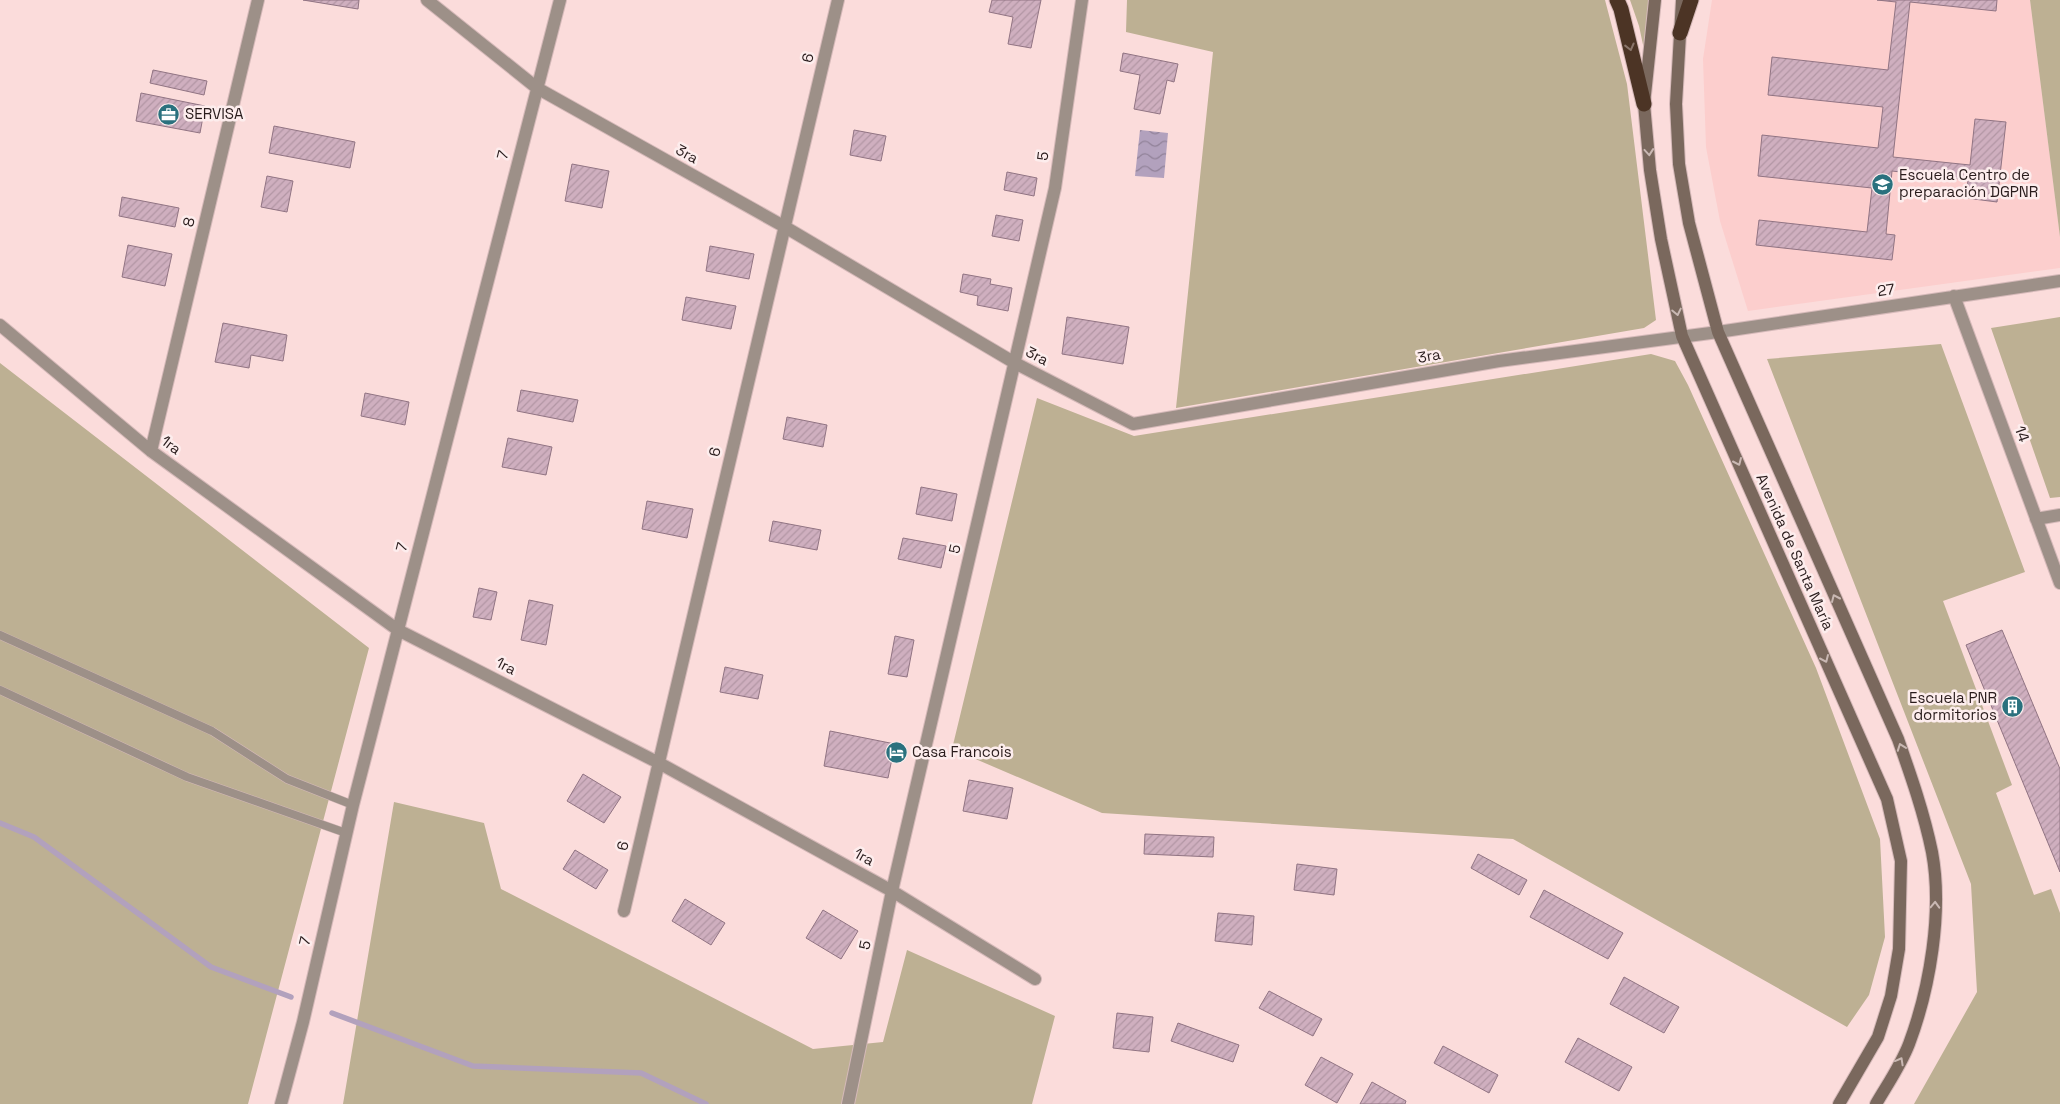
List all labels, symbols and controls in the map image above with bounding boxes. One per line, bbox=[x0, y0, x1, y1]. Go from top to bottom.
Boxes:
one-way arrow bbox=[1625, 42, 1635, 50]
street label: 6 bbox=[797, 51, 818, 65]
office icon: SERVISA bbox=[157, 102, 181, 126]
place label: SERVISA bbox=[185, 104, 244, 123]
street label: 3ra bbox=[673, 140, 702, 168]
street label: 7 bbox=[492, 148, 513, 161]
one-way arrow bbox=[1643, 148, 1654, 156]
street label: 5 bbox=[1032, 150, 1053, 162]
place label: Escuela Centro de preparación DGPNR bbox=[1899, 165, 2038, 201]
school or university icon: Escuela Centro de preparación DGPNR bbox=[1871, 172, 1895, 196]
street label: 8 bbox=[178, 215, 199, 229]
street label: 27 bbox=[1876, 279, 1896, 300]
one-way arrow bbox=[1671, 307, 1682, 316]
street label: 3ra bbox=[1023, 342, 1052, 370]
street label: 3ra bbox=[1416, 344, 1442, 367]
street label: 14 bbox=[2011, 423, 2034, 444]
street label: 1ra bbox=[157, 431, 185, 459]
street label: 6 bbox=[704, 445, 725, 459]
one-way arrow bbox=[1732, 457, 1743, 466]
street label: Avenida de Santa María bbox=[1752, 471, 1839, 633]
street label: 7 bbox=[391, 540, 412, 553]
street label: 5 bbox=[944, 542, 965, 555]
one-way arrow bbox=[1831, 594, 1842, 603]
street label: 1ra bbox=[493, 652, 520, 679]
one-way arrow bbox=[1819, 654, 1830, 663]
place label: Escuela PNR dormitorios bbox=[1909, 688, 1997, 724]
building icon: Escuela PNR dormitorios bbox=[2001, 695, 2025, 719]
hotel icon: Casa Francois bbox=[884, 740, 908, 764]
place label: Casa Francois bbox=[912, 742, 1012, 761]
one-way arrow bbox=[1897, 743, 1907, 752]
street label: 6 bbox=[612, 839, 633, 853]
street label: 1ra bbox=[851, 843, 878, 870]
one-way arrow bbox=[1930, 900, 1940, 908]
street label: 7 bbox=[294, 935, 315, 947]
street label: 5 bbox=[854, 939, 875, 951]
one-way arrow bbox=[1893, 1058, 1903, 1067]

